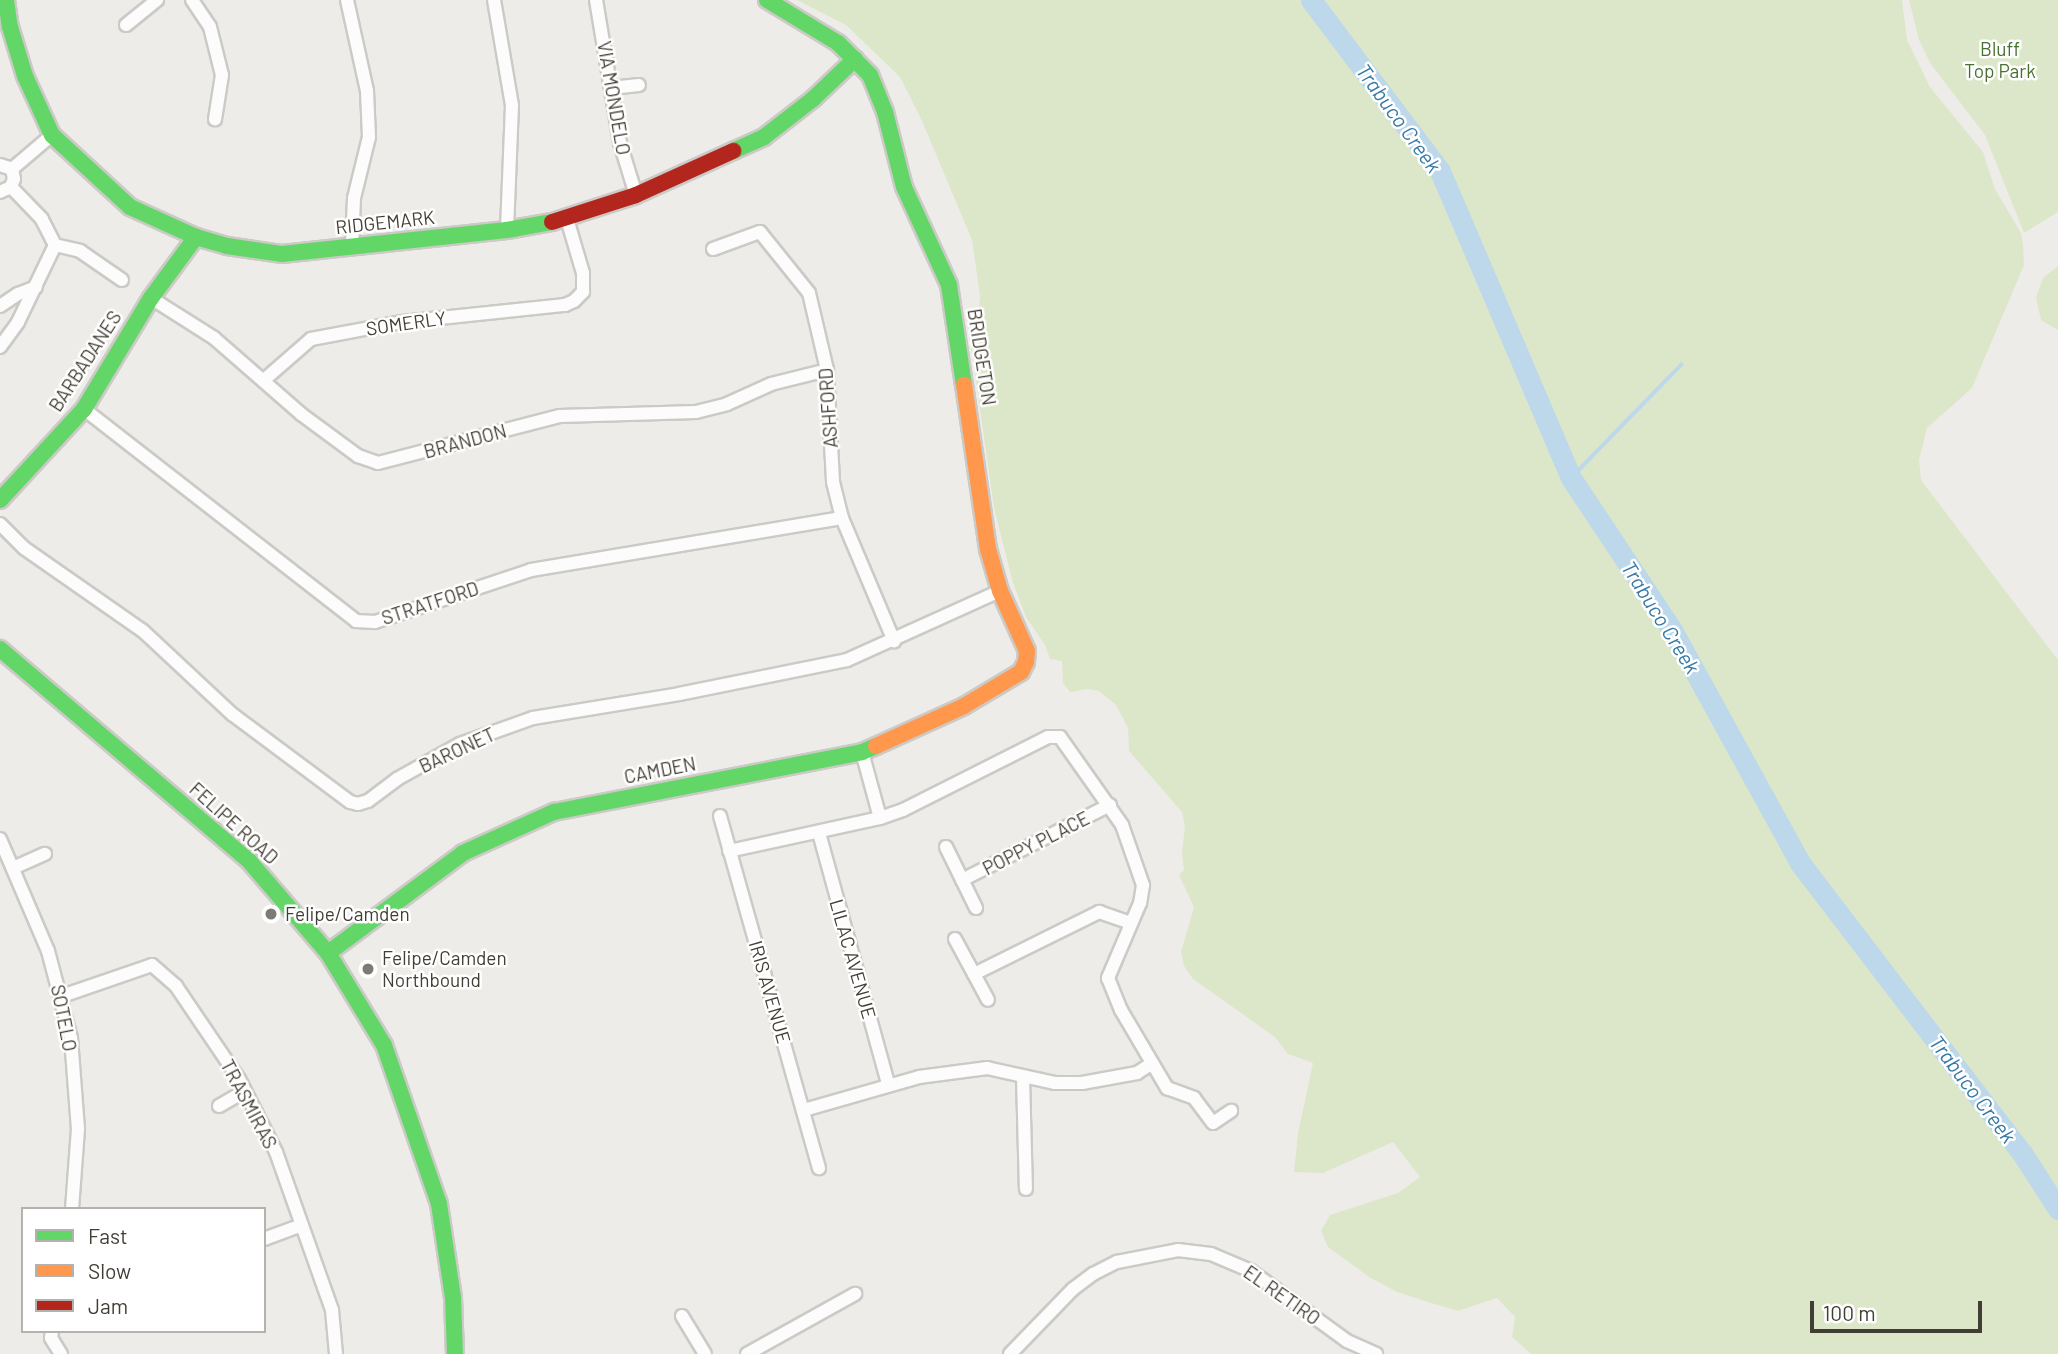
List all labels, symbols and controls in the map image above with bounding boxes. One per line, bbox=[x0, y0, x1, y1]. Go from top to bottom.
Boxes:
park label: Bluff Top Park bbox=[1964, 38, 2036, 82]
street label: VIA MONDELO bbox=[593, 39, 635, 157]
water label: Trabuco Creek bbox=[1351, 59, 1447, 177]
street label: RIDGEMARK bbox=[334, 205, 436, 239]
street label: BARBADANES bbox=[44, 306, 126, 416]
street label: SOMERLY bbox=[364, 306, 448, 340]
street label: BRIDGETON bbox=[963, 307, 1001, 407]
street label: ASHFORD bbox=[814, 367, 842, 449]
street label: BRANDON bbox=[421, 419, 509, 463]
water label: Trabuco Creek bbox=[1616, 556, 1706, 678]
street label: STRATFORD bbox=[379, 577, 481, 629]
street label: BARONET bbox=[415, 722, 499, 778]
street label: CAMDEN bbox=[622, 752, 698, 788]
street label: FELIPE ROAD bbox=[185, 777, 283, 869]
street label: POPPY PLACE bbox=[979, 806, 1093, 880]
street label: LILAC AVENUE bbox=[825, 896, 881, 1022]
place label: Felipe/Camden bbox=[285, 903, 410, 925]
marker: Felipe/Camden bbox=[263, 906, 279, 922]
street label: IRIS AVENUE bbox=[744, 938, 796, 1046]
place label: Felipe/Camden Northbound bbox=[382, 947, 507, 991]
marker: Felipe/Camden Northbound bbox=[360, 961, 376, 977]
street label: SOTELO bbox=[46, 983, 82, 1053]
water label: Trabuco Creek bbox=[1924, 1030, 2022, 1148]
street label: TRASMIRAS bbox=[216, 1055, 282, 1153]
legend bbox=[21, 1207, 266, 1333]
text: Fast bbox=[88, 1223, 128, 1248]
text: Slow bbox=[88, 1258, 131, 1283]
street label: EL RETIRO bbox=[1239, 1260, 1325, 1330]
scale bar bbox=[1813, 1288, 1984, 1332]
text: Jam bbox=[88, 1293, 128, 1318]
text: 100 m bbox=[1823, 1300, 1876, 1325]

